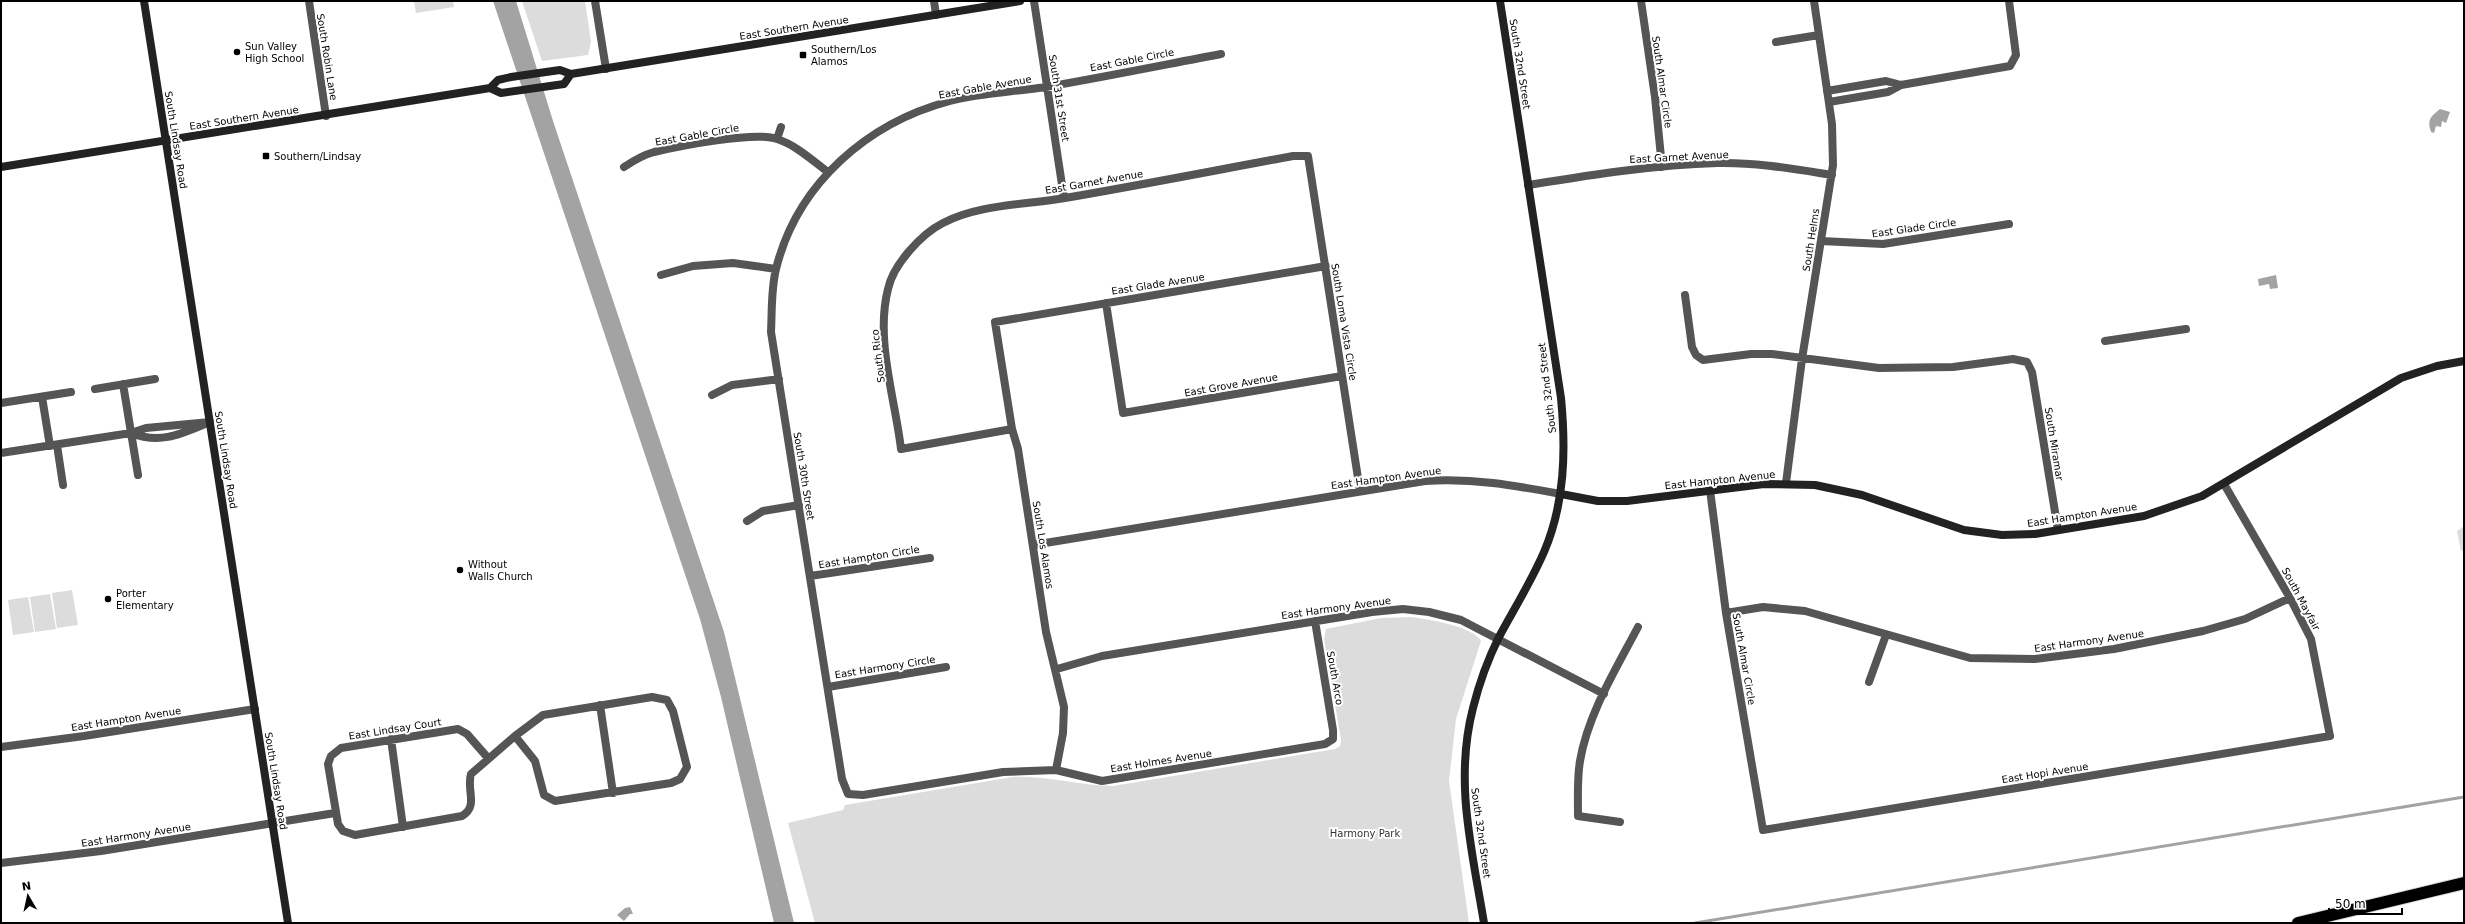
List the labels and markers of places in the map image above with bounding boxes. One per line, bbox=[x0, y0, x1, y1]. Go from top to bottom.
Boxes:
place label: Sun Valley High School bbox=[245, 41, 304, 64]
place label: Southern/Los Alamos bbox=[811, 44, 877, 67]
marker: Sun Valley High School bbox=[232, 47, 242, 57]
marker: Southern/Los Alamos bbox=[798, 50, 808, 60]
marker: Southern/Lindsay bbox=[261, 151, 271, 161]
place label: Southern/Lindsay bbox=[274, 151, 361, 162]
place label: Without Walls Church bbox=[468, 559, 533, 582]
marker: Without Walls Church bbox=[455, 565, 465, 575]
place label: Porter Elementary bbox=[116, 588, 174, 611]
marker: Porter Elementary bbox=[103, 594, 113, 604]

